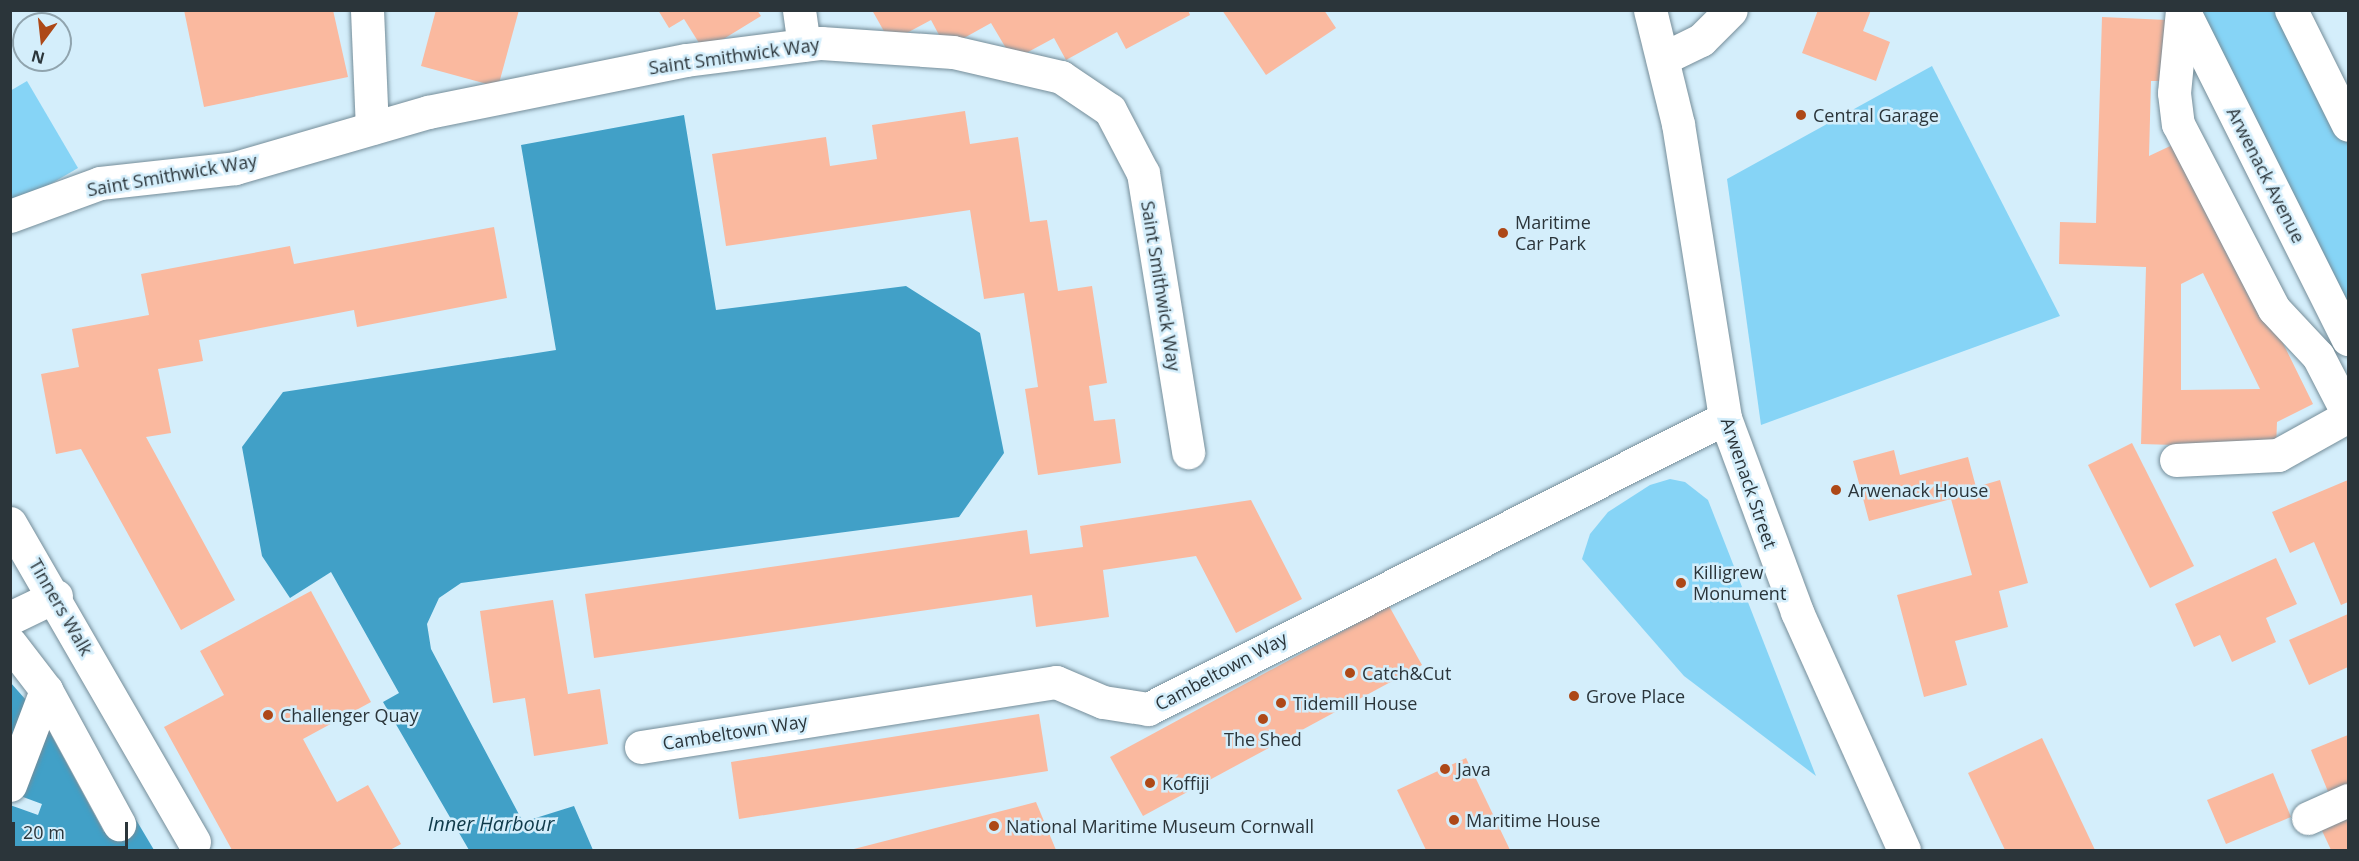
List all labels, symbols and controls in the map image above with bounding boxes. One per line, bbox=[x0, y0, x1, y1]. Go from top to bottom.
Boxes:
north arrow bbox=[12, 12, 72, 72]
street label: Saint Smithwick Way bbox=[647, 33, 821, 79]
text: N bbox=[29, 45, 47, 70]
place label: Central Garage bbox=[1813, 104, 1939, 126]
street label: Arwenack Avenue bbox=[2222, 104, 2310, 246]
marker: Central Garage bbox=[1794, 108, 1808, 122]
street label: Saint Smithwick Way bbox=[85, 149, 259, 201]
street label: Saint Smithwick Way bbox=[1137, 199, 1185, 373]
place label: Maritime Car Park bbox=[1515, 212, 1591, 254]
marker: Maritime Car Park bbox=[1496, 226, 1510, 240]
street label: Arwenack Street bbox=[1717, 415, 1781, 551]
place label: Arwenack House bbox=[1848, 479, 1988, 501]
marker: Arwenack House bbox=[1829, 483, 1843, 497]
street label: Tinners Walk bbox=[25, 555, 97, 659]
place label: Killigrew Monument bbox=[1693, 562, 1786, 604]
marker: Killigrew Monument bbox=[1674, 576, 1688, 590]
street label: Cambeltown Way bbox=[1151, 627, 1291, 715]
place label: Catch&Cut bbox=[1362, 662, 1451, 684]
marker: Catch&Cut bbox=[1343, 666, 1357, 680]
place label: Grove Place bbox=[1586, 685, 1685, 707]
marker: Grove Place bbox=[1567, 689, 1581, 703]
place label: Tidemill House bbox=[1293, 692, 1417, 714]
marker: Tidemill House bbox=[1274, 696, 1288, 710]
place label: Challenger Quay bbox=[280, 704, 419, 726]
marker: Challenger Quay bbox=[261, 708, 275, 722]
street label: Cambeltown Way bbox=[661, 710, 809, 754]
marker: The Shed bbox=[1256, 712, 1270, 726]
place label: The Shed bbox=[1224, 728, 1302, 750]
place label: Java bbox=[1457, 758, 1491, 780]
marker: Java bbox=[1438, 762, 1452, 776]
place label: Koffiji bbox=[1162, 772, 1210, 794]
marker: Koffiji bbox=[1143, 776, 1157, 790]
place label: Maritime House bbox=[1466, 809, 1600, 831]
scale bar bbox=[15, 810, 130, 848]
water label: Inner Harbour bbox=[428, 811, 554, 835]
marker: Maritime House bbox=[1447, 813, 1461, 827]
place label: National Maritime Museum Cornwall bbox=[1006, 815, 1314, 837]
marker: National Maritime Museum Cornwall bbox=[987, 819, 1001, 833]
text: 20 m bbox=[23, 820, 65, 844]

